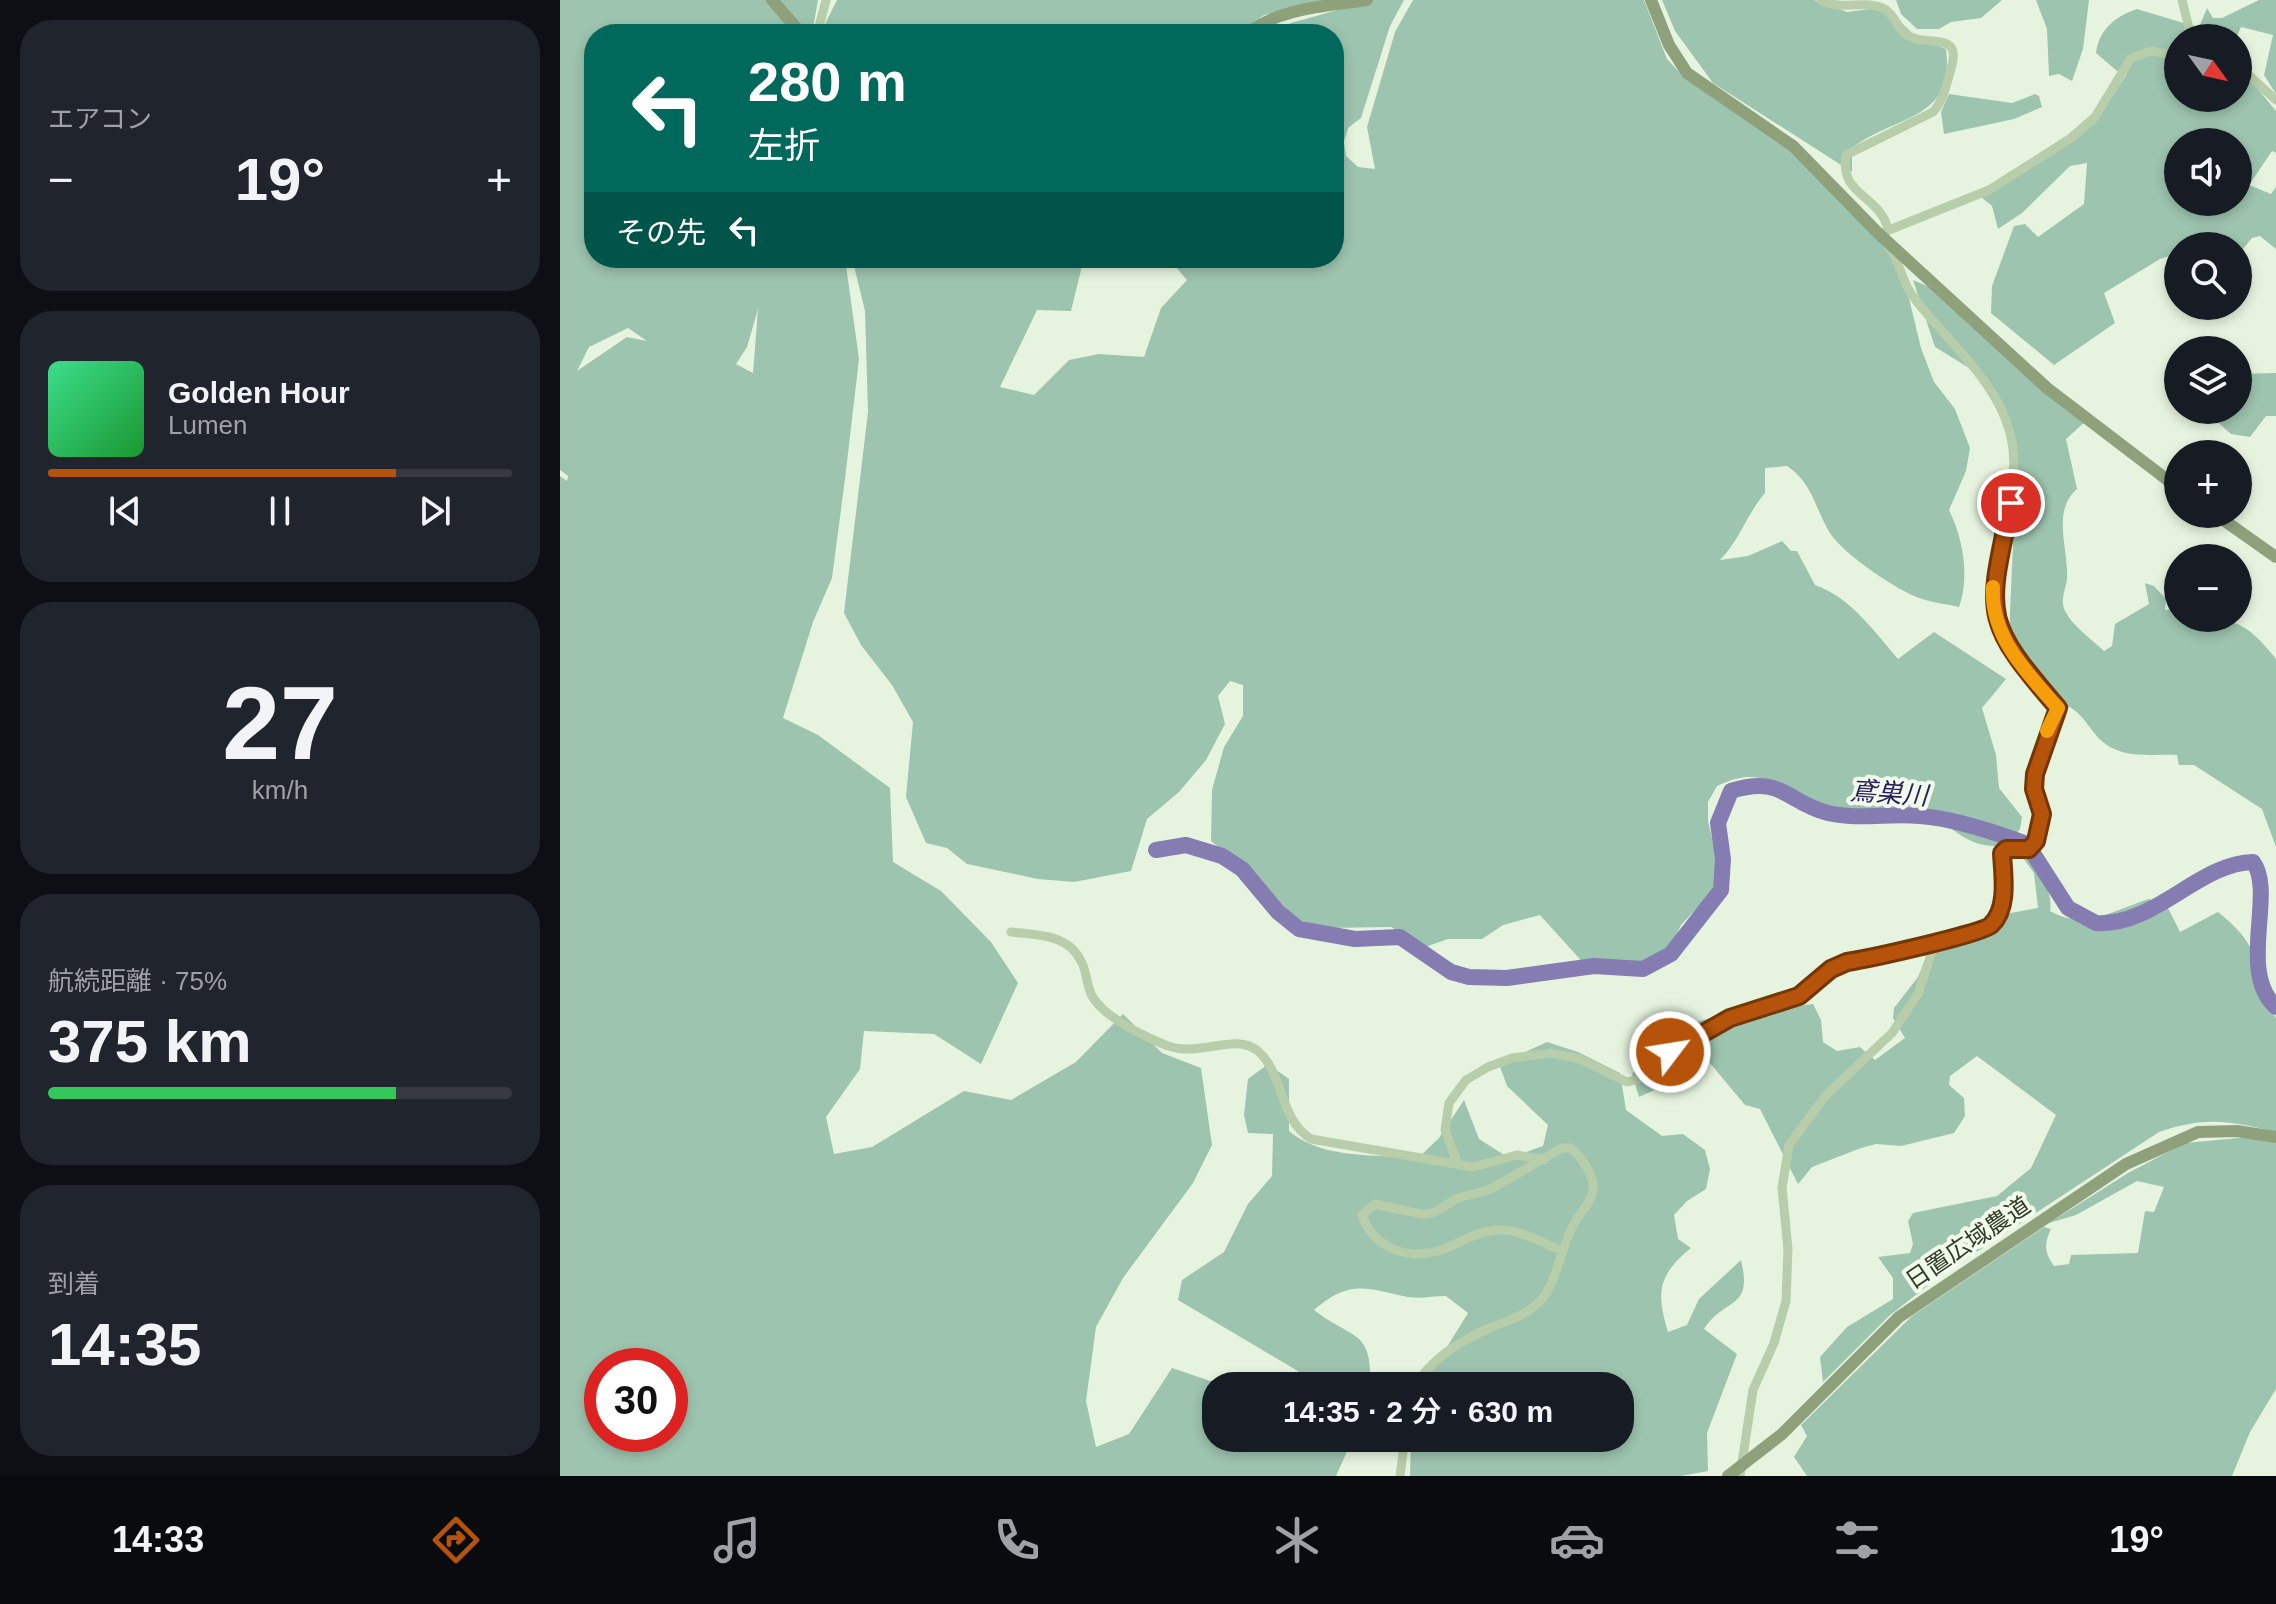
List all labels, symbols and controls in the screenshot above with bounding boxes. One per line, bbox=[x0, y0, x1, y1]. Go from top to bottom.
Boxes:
north arrow bbox=[2164, 24, 2252, 112]
map controls bbox=[2164, 24, 2252, 632]
text: 280 m bbox=[748, 50, 907, 113]
icon: left bbox=[616, 56, 720, 160]
text: エアコン bbox=[48, 104, 152, 134]
text: 左折 bbox=[748, 125, 820, 166]
button: sound bbox=[2164, 128, 2252, 216]
text: 19° bbox=[235, 146, 325, 213]
text: − bbox=[48, 155, 74, 204]
text: + bbox=[486, 155, 512, 204]
icon: left bbox=[722, 208, 766, 252]
text: その先 bbox=[616, 216, 706, 249]
button: search bbox=[2164, 232, 2252, 320]
button: layers bbox=[2164, 336, 2252, 424]
text: Golden Hour bbox=[168, 376, 350, 409]
text: Lumen bbox=[168, 410, 248, 440]
button: + bbox=[2164, 440, 2252, 528]
pin bbox=[1977, 469, 2045, 537]
icon: arrive bbox=[1989, 481, 2033, 525]
icon: previous bbox=[103, 489, 147, 533]
icon: pause bbox=[258, 489, 302, 533]
icon: next bbox=[413, 489, 457, 533]
button: − bbox=[2164, 544, 2252, 632]
text: 27 bbox=[222, 665, 338, 781]
text: km/h bbox=[252, 775, 308, 805]
water label: 鳶巣川 bbox=[1849, 775, 1932, 811]
text: 航続距離 · 75% bbox=[48, 966, 227, 996]
text: 375 km bbox=[48, 1008, 252, 1075]
position arrow bbox=[1628, 1010, 1712, 1094]
street label: 日置広域農道 bbox=[1900, 1191, 2035, 1294]
text: 到着 bbox=[48, 1269, 100, 1299]
text: 14:35 bbox=[48, 1311, 201, 1378]
speed limit sign: 30 bbox=[584, 1348, 688, 1452]
text: 14:35 · 2 分 · 630 m bbox=[1283, 1395, 1553, 1428]
icon: directions bbox=[428, 1512, 484, 1568]
icon: music bbox=[709, 1512, 765, 1568]
icon: phone bbox=[989, 1512, 1045, 1568]
icon: climate bbox=[1269, 1512, 1325, 1568]
icon: car bbox=[1549, 1512, 1605, 1568]
icon: filters bbox=[1829, 1512, 1885, 1568]
text: 14:33 bbox=[112, 1519, 204, 1560]
text: 19° bbox=[2109, 1519, 2164, 1560]

